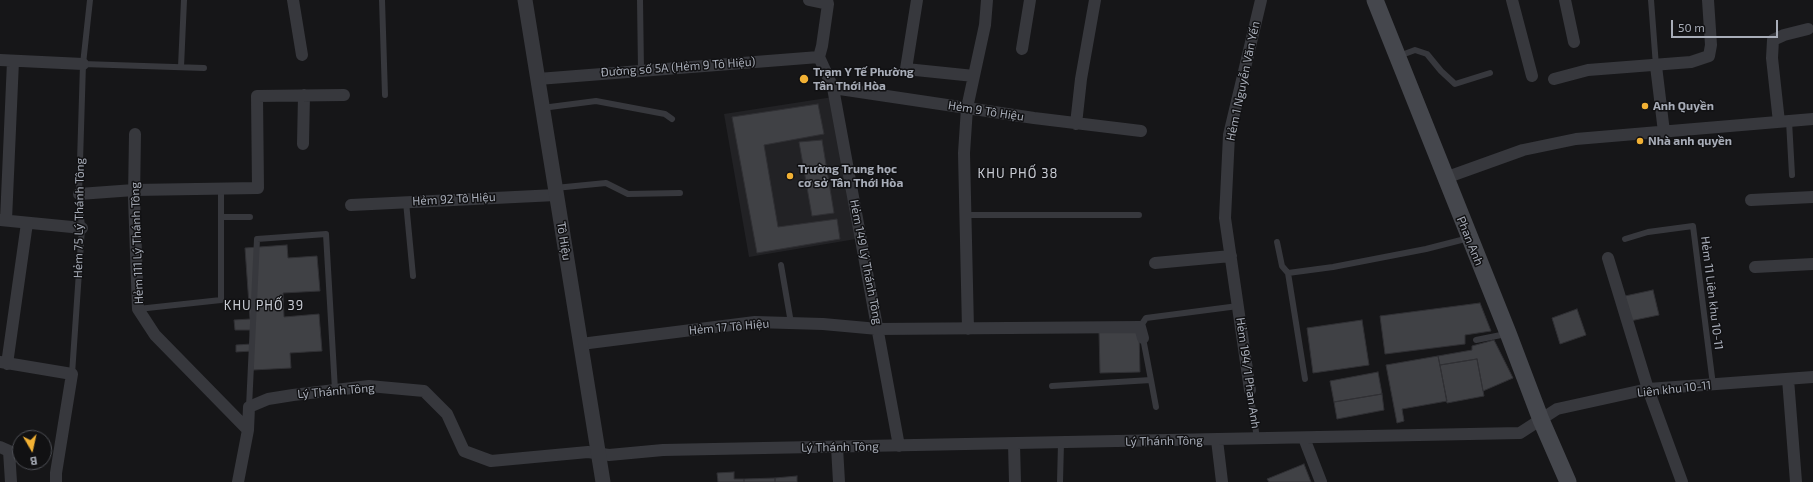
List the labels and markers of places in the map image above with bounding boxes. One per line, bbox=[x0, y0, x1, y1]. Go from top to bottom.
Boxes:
place label: Trạm Y Tế Phường Tân Thới Hòa bbox=[813, 65, 914, 93]
marker: Trạm Y Tế Phường Tân Thới Hòa bbox=[798, 73, 810, 85]
place label: Anh Quyền bbox=[1653, 99, 1714, 113]
marker: Anh Quyền bbox=[1640, 101, 1650, 111]
place label: Nhà anh quyền bbox=[1648, 134, 1732, 148]
marker: Nhà anh quyền bbox=[1635, 136, 1645, 146]
place label: Trường Trung học cơ sở Tân Thới Hòa bbox=[798, 162, 903, 190]
marker: Trường Trung học cơ sở Tân Thới Hòa bbox=[785, 171, 795, 181]

